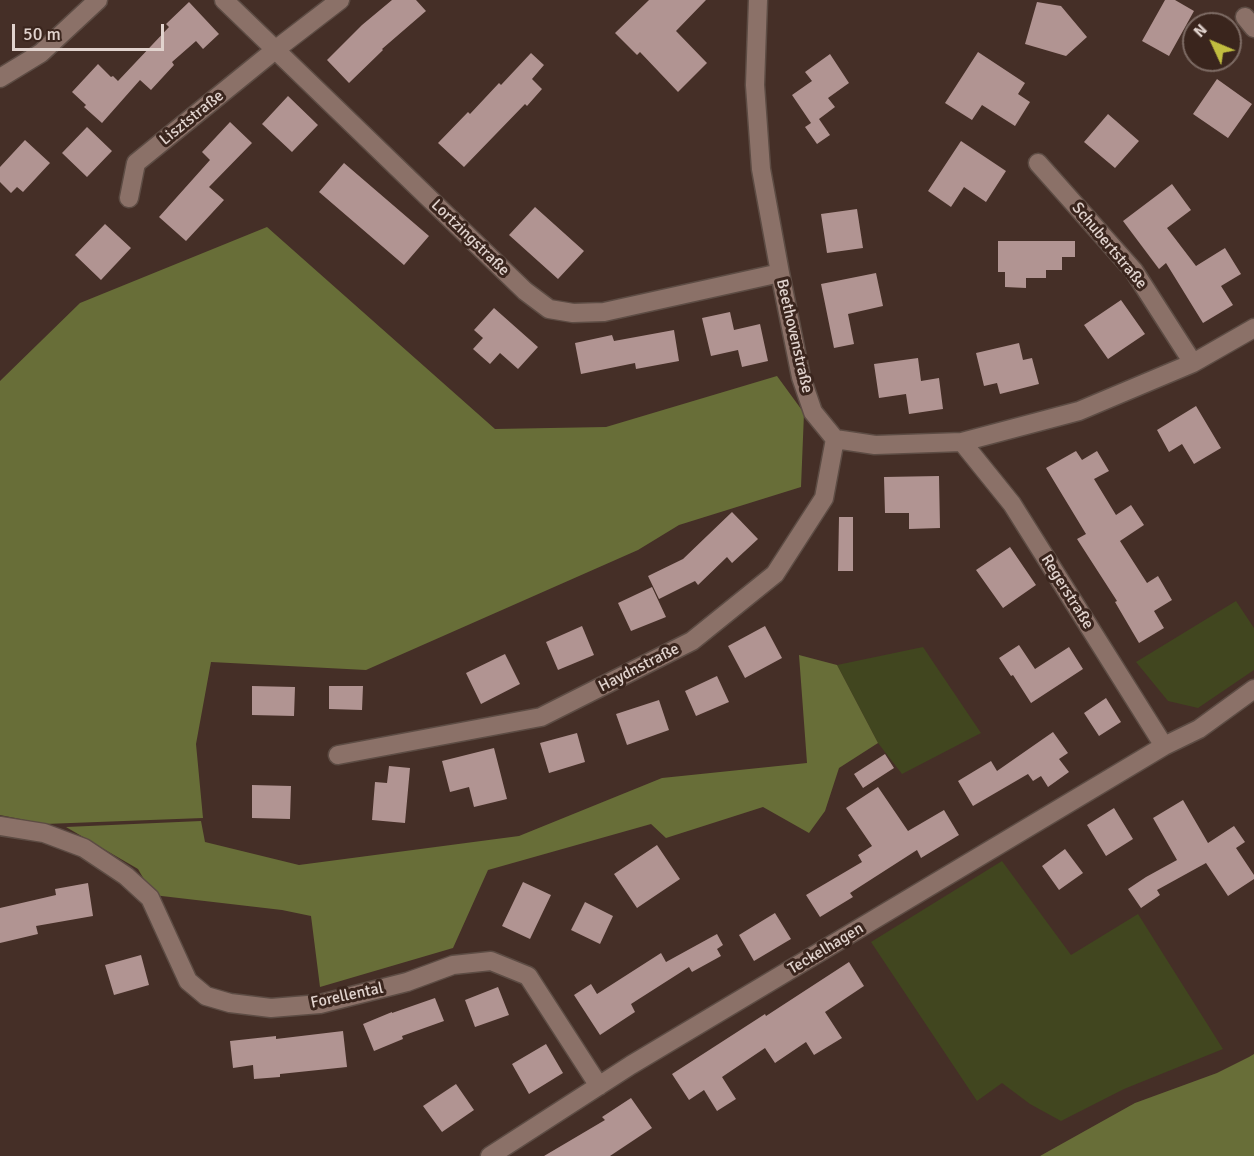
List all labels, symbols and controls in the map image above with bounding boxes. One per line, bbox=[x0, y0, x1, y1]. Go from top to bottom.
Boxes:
scale bar bbox=[15, 12, 166, 50]
north arrow bbox=[1182, 12, 1242, 72]
text: N bbox=[1189, 20, 1212, 42]
text: 50 m bbox=[23, 23, 61, 45]
street label: Lisztstraße bbox=[156, 86, 228, 150]
street label: Lortzingstraße bbox=[427, 196, 513, 280]
street label: Schubertstraße bbox=[1067, 199, 1151, 293]
street label: Beethovenstraße bbox=[772, 277, 816, 395]
street label: Regerstraße bbox=[1037, 551, 1097, 633]
street label: Haydnstraße bbox=[596, 640, 682, 696]
street label: Teckelhagen bbox=[785, 919, 867, 979]
street label: Forellental bbox=[309, 979, 385, 1013]

